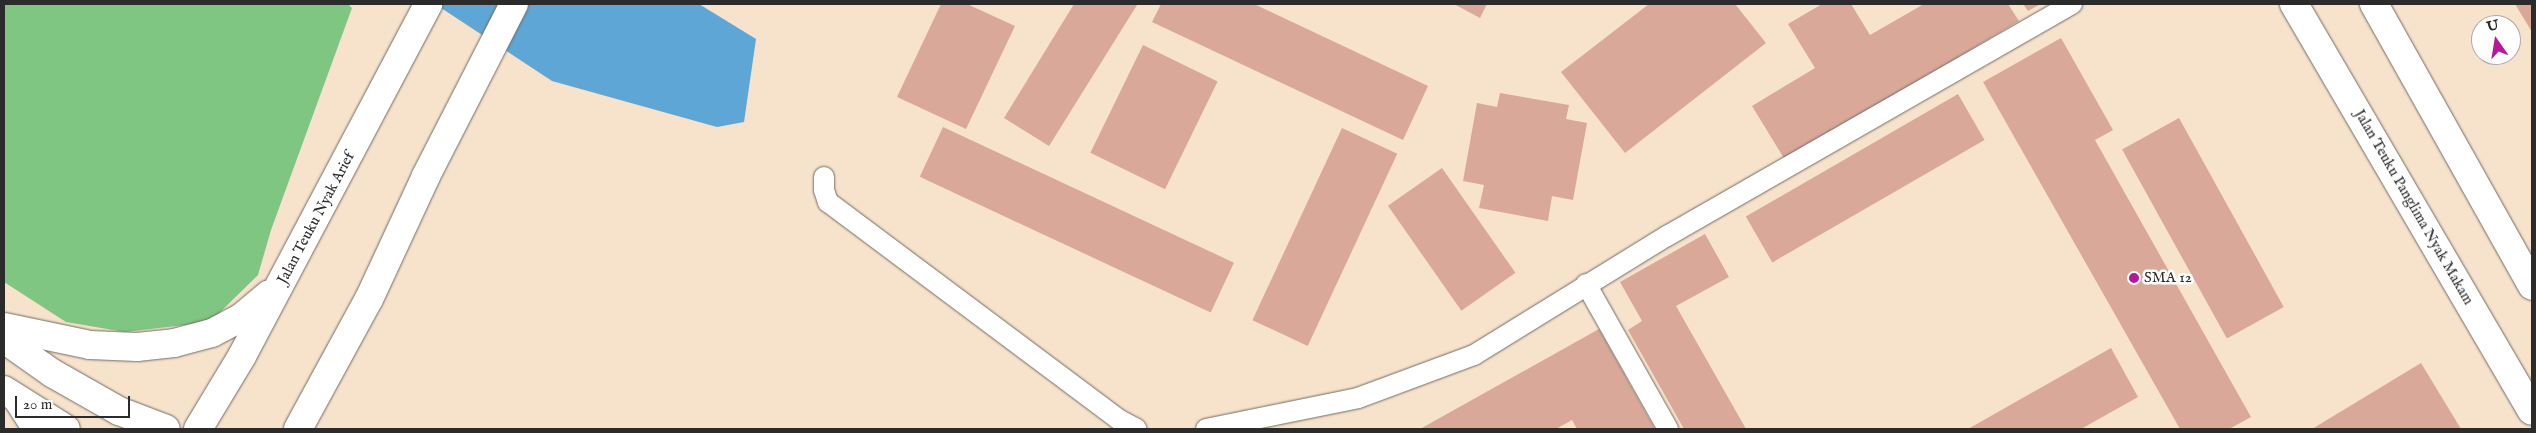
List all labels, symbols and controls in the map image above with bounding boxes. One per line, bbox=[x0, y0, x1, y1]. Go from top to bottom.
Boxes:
north arrow bbox=[2471, 15, 2521, 65]
text: U bbox=[2485, 16, 2501, 36]
street label: Jalan Teuku Panglima Nyak Makam bbox=[2351, 106, 2477, 308]
street label: Jalan Teuku Nyak Arief bbox=[274, 149, 358, 287]
place label: SMA 12 bbox=[2144, 269, 2192, 287]
marker: SMA 12 bbox=[2128, 272, 2140, 284]
scale bar bbox=[18, 386, 132, 418]
text: 20 m bbox=[23, 395, 52, 414]

